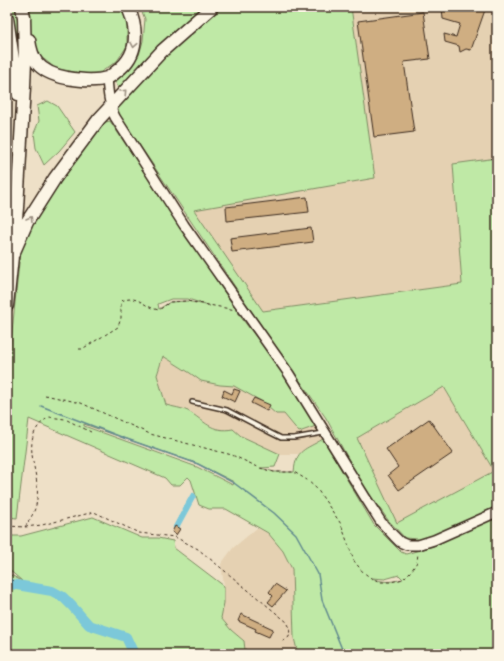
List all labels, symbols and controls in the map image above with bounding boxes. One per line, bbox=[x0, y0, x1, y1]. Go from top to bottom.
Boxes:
one-way arrow bbox=[130, 41, 139, 48]
one-way arrow bbox=[119, 89, 126, 97]
one-way arrow bbox=[25, 216, 33, 223]

